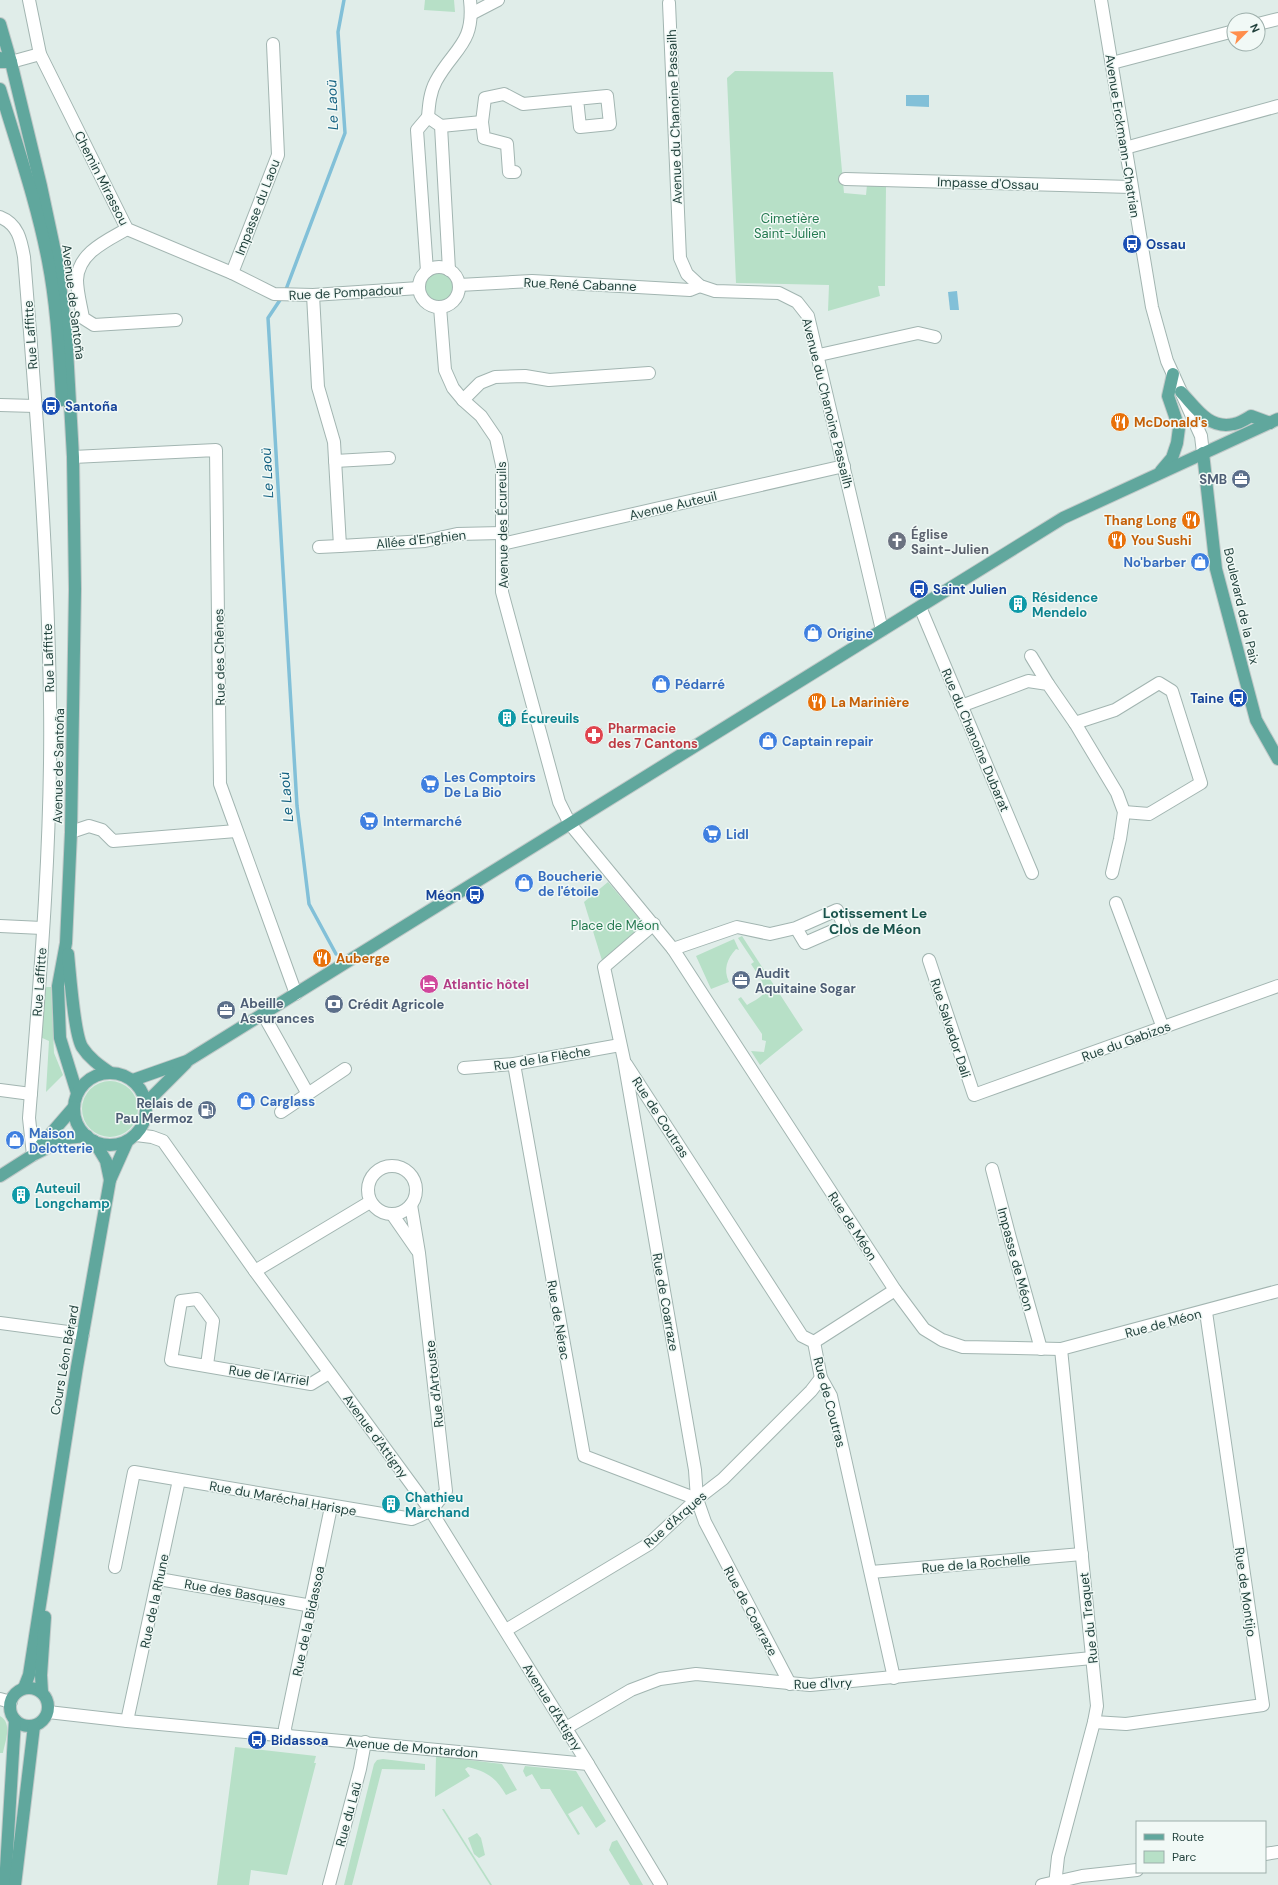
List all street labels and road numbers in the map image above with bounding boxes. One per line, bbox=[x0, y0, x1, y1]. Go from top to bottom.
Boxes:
street label: Avenue du Chanoine Passailh bbox=[663, 29, 686, 205]
street label: Avenue Erckmann-Chatrian bbox=[1101, 53, 1144, 219]
street label: Chemin Mirassou bbox=[70, 128, 133, 228]
street label: Impasse du Laou bbox=[231, 157, 284, 258]
street label: Impasse d'Ossau bbox=[937, 173, 1039, 194]
street label: Avenue de Santoña bbox=[58, 244, 89, 361]
street label: Rue René Cabanne bbox=[523, 274, 637, 295]
street label: Rue de Pompadour bbox=[288, 281, 404, 304]
street label: Rue Laffitte bbox=[20, 300, 41, 370]
street label: Avenue du Chanoine Passailh bbox=[798, 316, 857, 490]
street label: Avenue des Écureuils bbox=[492, 461, 512, 589]
street label: Avenue Auteuil bbox=[628, 487, 719, 524]
street label: Allée d'Enghien bbox=[375, 526, 467, 553]
street label: Boulevard de la Paix bbox=[1220, 546, 1263, 667]
street label: Rue des Chênes bbox=[210, 608, 229, 706]
street label: Rue Laffitte bbox=[39, 623, 58, 693]
street label: Rue du Chanoine Dubarat bbox=[938, 666, 1013, 814]
street label: Avenue de Santoña bbox=[49, 708, 68, 824]
street label: Rue Laffitte bbox=[29, 947, 50, 1017]
street label: Rue Salvador Dali bbox=[926, 976, 975, 1080]
street label: Rue du Gabizos bbox=[1079, 1018, 1173, 1065]
street label: Rue de la Flèche bbox=[492, 1042, 592, 1075]
street label: Rue de Coutras bbox=[628, 1074, 693, 1161]
street label: Rue de Méon bbox=[824, 1189, 881, 1264]
street label: Impasse de Méon bbox=[994, 1206, 1037, 1313]
street label: Rue de Coarraze bbox=[649, 1252, 682, 1352]
street label: Rue de Nérac bbox=[543, 1279, 574, 1361]
street label: Cours Léon Bérard bbox=[46, 1304, 83, 1417]
street label: Rue de Méon bbox=[1123, 1305, 1203, 1342]
street label: Rue d'Artouste bbox=[421, 1340, 448, 1428]
street label: Rue de Coutras bbox=[809, 1355, 850, 1449]
street label: Rue de l'Arriel bbox=[228, 1361, 310, 1390]
street label: Avenue d'Attigny bbox=[339, 1391, 412, 1482]
street label: Rue du Maréchal Harispe bbox=[208, 1477, 358, 1520]
street label: Rue d'Arques bbox=[640, 1487, 710, 1551]
street label: Rue de Montijo bbox=[1231, 1546, 1260, 1638]
street label: Rue de la Rochelle bbox=[921, 1550, 1031, 1577]
street label: Rue de la Rhune bbox=[136, 1552, 173, 1650]
street label: Rue de Coarraze bbox=[720, 1563, 781, 1659]
street label: Rue de la Bidassoa bbox=[288, 1564, 328, 1678]
street label: Rue du Traquet bbox=[1075, 1572, 1102, 1664]
street label: Rue des Basques bbox=[183, 1575, 287, 1610]
street label: Avenue d'Attigny bbox=[519, 1660, 586, 1754]
street label: Rue d'Ivry bbox=[794, 1674, 852, 1693]
street label: Avenue de Montardon bbox=[345, 1733, 479, 1762]
street label: Rue du Laü bbox=[332, 1780, 365, 1848]

